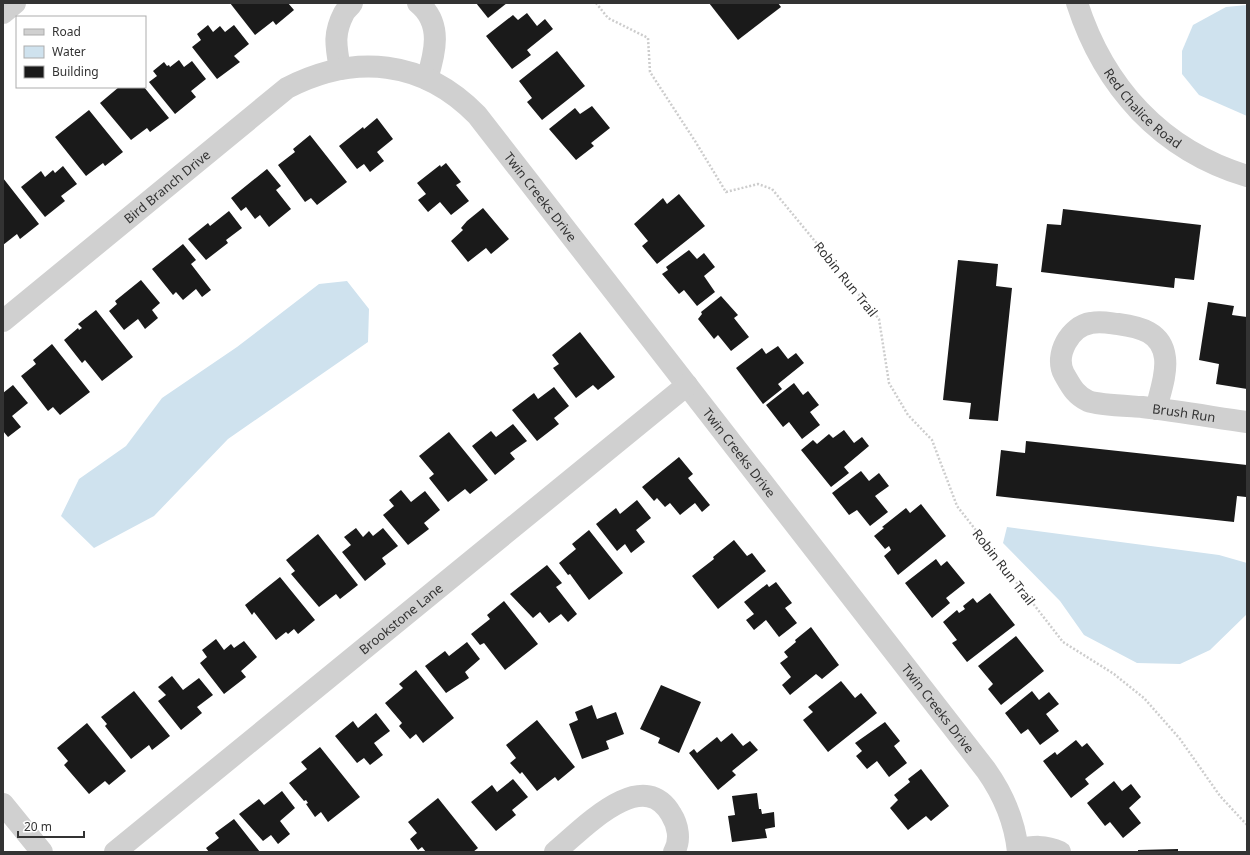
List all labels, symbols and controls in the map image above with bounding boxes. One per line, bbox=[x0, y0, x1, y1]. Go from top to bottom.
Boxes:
legend bbox=[16, 16, 146, 88]
text: Road bbox=[52, 23, 81, 40]
text: Water bbox=[52, 43, 86, 60]
text: Building bbox=[52, 63, 99, 80]
street label: Red Chalice Road bbox=[1100, 65, 1185, 152]
street label: Bird Branch Drive bbox=[120, 146, 214, 227]
street label: Twin Creeks Drive bbox=[500, 148, 581, 245]
street label: Robin Run Trail bbox=[810, 238, 882, 320]
street label: Brush Run bbox=[1151, 399, 1217, 426]
street label: Twin Creeks Drive bbox=[699, 404, 780, 501]
street label: Robin Run Trail bbox=[969, 525, 1039, 609]
street label: Brookstone Lane bbox=[355, 579, 447, 658]
street label: Twin Creeks Drive bbox=[898, 660, 979, 757]
scale bar bbox=[18, 813, 84, 839]
text: 20 m bbox=[24, 818, 52, 835]

